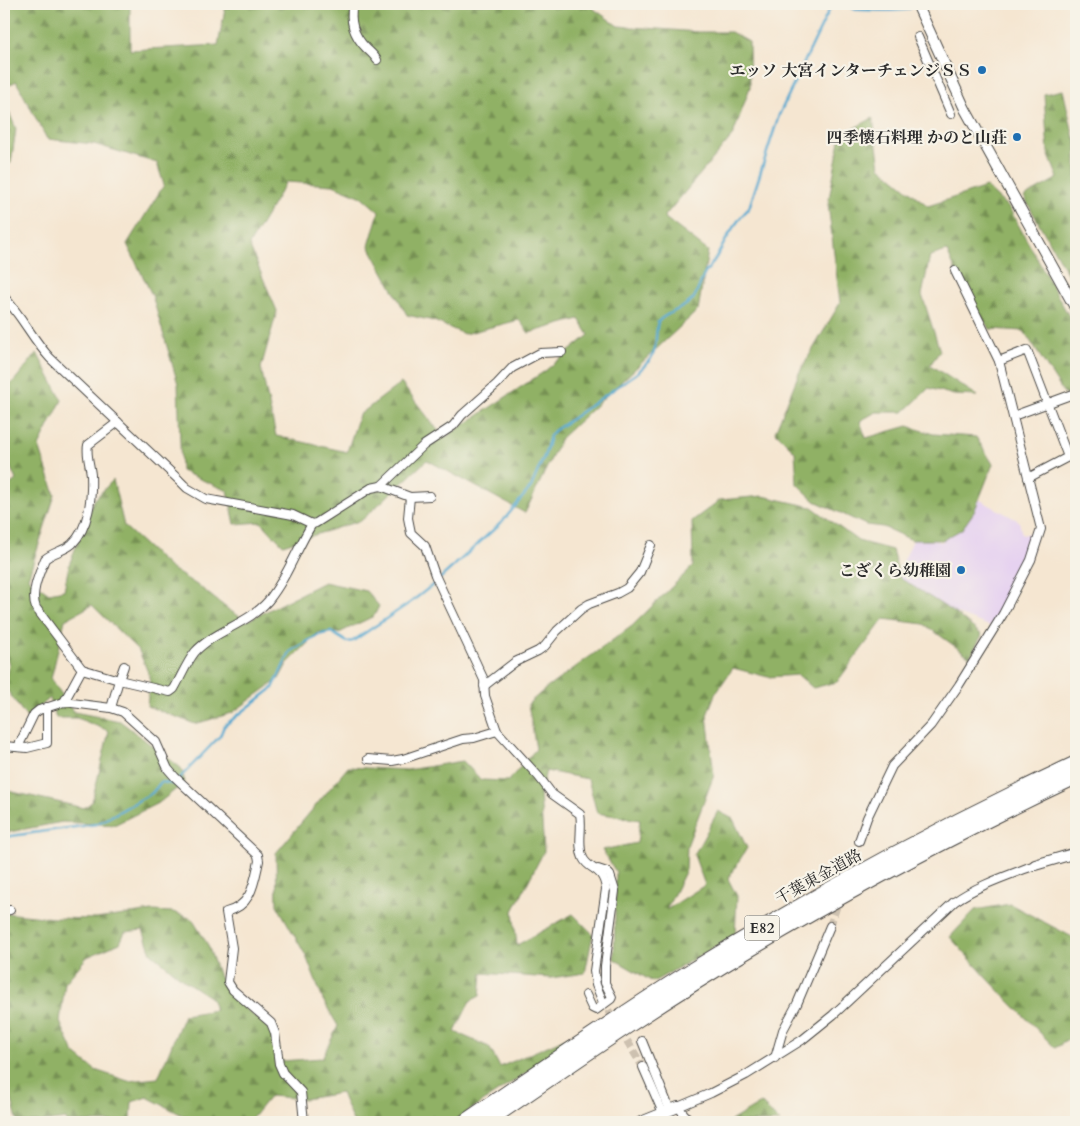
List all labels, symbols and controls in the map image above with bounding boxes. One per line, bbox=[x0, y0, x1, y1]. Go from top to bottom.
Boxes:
place label: エッソ 大宮インターチェンジＳＳ bbox=[730, 60, 972, 82]
marker: エッソ 大宮インターチェンジＳＳ bbox=[976, 64, 988, 76]
place label: 四季懐石料理 かのと山荘 bbox=[827, 127, 1007, 149]
marker: 四季懐石料理 かのと山荘 bbox=[1011, 131, 1023, 143]
place label: こざくら幼稚園 bbox=[839, 560, 951, 582]
marker: こざくら幼稚園 bbox=[955, 564, 967, 576]
street label: 千葉東金道路 bbox=[771, 844, 866, 910]
road number: E82 bbox=[744, 916, 780, 940]

